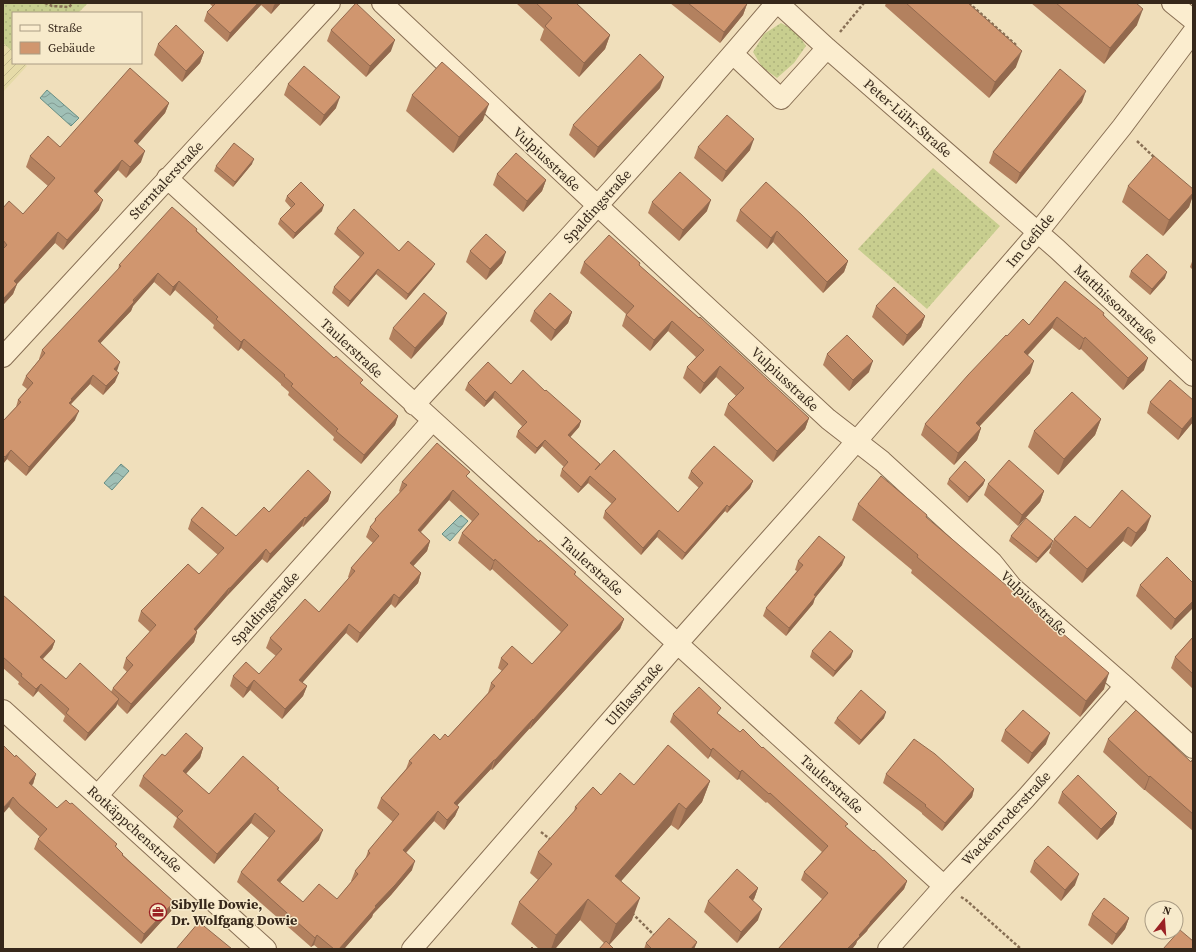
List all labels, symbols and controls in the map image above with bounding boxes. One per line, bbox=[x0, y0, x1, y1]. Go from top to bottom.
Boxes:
legend bbox=[12, 12, 142, 64]
text: Straße bbox=[48, 20, 82, 36]
text: Gebäude bbox=[48, 40, 95, 56]
street label: Peter-Lühr-Straße bbox=[860, 74, 956, 162]
street label: Vulpiusstraße bbox=[509, 122, 585, 196]
street label: Sterntalerstraße bbox=[124, 136, 208, 224]
street label: Spaldingstraße bbox=[558, 165, 636, 247]
street label: Im Gefilde bbox=[1001, 209, 1059, 271]
street label: Matthissonstraße bbox=[1069, 260, 1163, 348]
street label: Taulerstraße bbox=[316, 314, 388, 382]
street label: Vulpiusstraße bbox=[747, 342, 823, 416]
street label: Taulerstraße bbox=[556, 532, 628, 600]
street label: Vulpiusstraße bbox=[996, 566, 1072, 640]
street label: Spaldingstraße bbox=[226, 567, 304, 649]
street label: Ulfilasstraße bbox=[601, 658, 667, 730]
street label: Taulerstraße bbox=[796, 750, 868, 818]
street label: Wackenroderstraße bbox=[957, 766, 1055, 870]
street label: Rotkäppchenstraße bbox=[83, 781, 187, 877]
place label: Sibylle Dowie, Dr. Wolfgang Dowie bbox=[171, 894, 297, 930]
north arrow bbox=[1144, 900, 1184, 940]
office icon: Sibylle Dowie, Dr. Wolfgang Dowie bbox=[148, 902, 168, 922]
text: N bbox=[1161, 903, 1173, 919]

